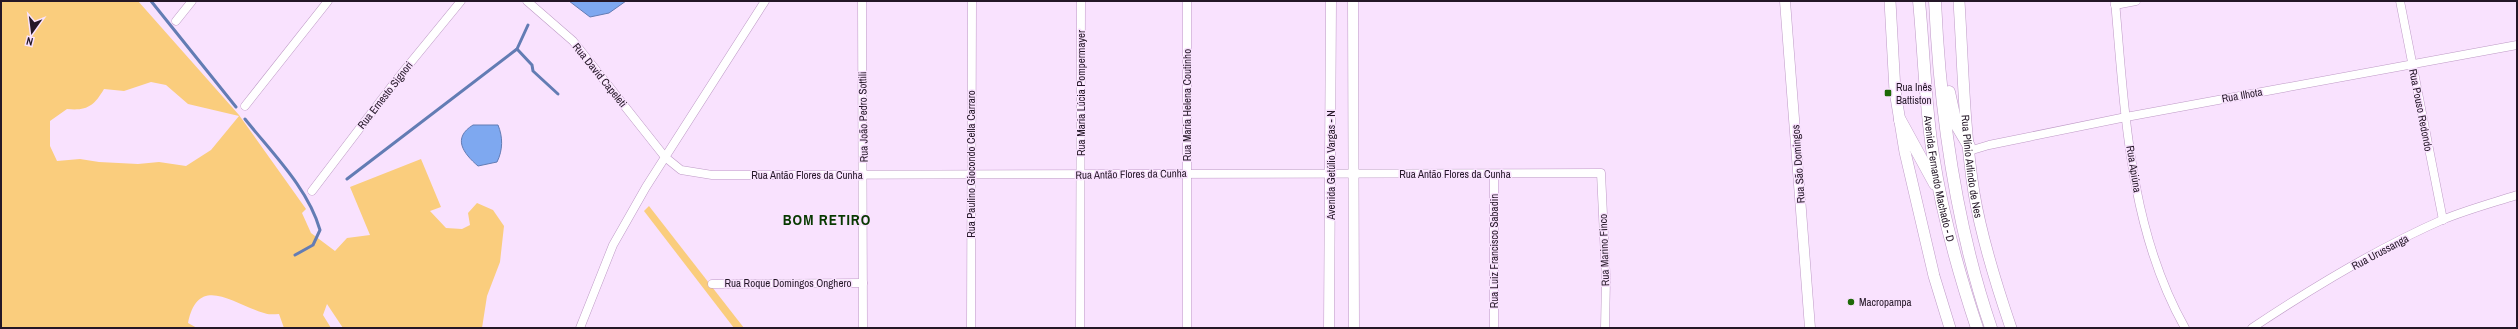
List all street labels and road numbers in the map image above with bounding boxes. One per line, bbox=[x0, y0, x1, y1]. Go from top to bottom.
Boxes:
street label: Rua Maria Lúcia Pompermayer bbox=[1074, 30, 1088, 156]
street label: Rua David Capeleti bbox=[570, 40, 630, 110]
street label: Rua Maria Helena Coutinho bbox=[1180, 49, 1194, 161]
street label: Rua Ernesto Signori bbox=[354, 58, 416, 132]
street label: Rua Pouso Redondo bbox=[2406, 68, 2436, 152]
street label: Rua João Pedro Sottili bbox=[855, 72, 871, 162]
street label: Rua Ilhota bbox=[2221, 85, 2263, 105]
street label: Rua Paulino Giocondo Cella Carraro bbox=[964, 90, 978, 238]
street label: Avenida Getúlio Vargas - N bbox=[1324, 110, 1338, 221]
street label: Avenida Fernando Machado - D bbox=[1921, 114, 1958, 243]
street label: Rua Plínio Arlindo de Nes bbox=[1958, 114, 1986, 220]
street label: Rua São Domingos bbox=[1788, 124, 1808, 204]
street label: Rua Apiúna bbox=[2123, 145, 2145, 193]
street label: Rua Antão Flores da Cunha bbox=[1075, 166, 1187, 182]
street label: Rua Antão Flores da Cunha bbox=[1399, 167, 1511, 181]
street label: Rua Antão Flores da Cunha bbox=[751, 168, 863, 182]
street label: Rua Luiz Francisco Sabadin bbox=[1487, 194, 1501, 308]
street label: Rua Marino Finco bbox=[1596, 214, 1612, 286]
street label: Rua Urussanga bbox=[2349, 231, 2411, 273]
street label: Rua Roque Domingos Onghero bbox=[725, 276, 851, 290]

